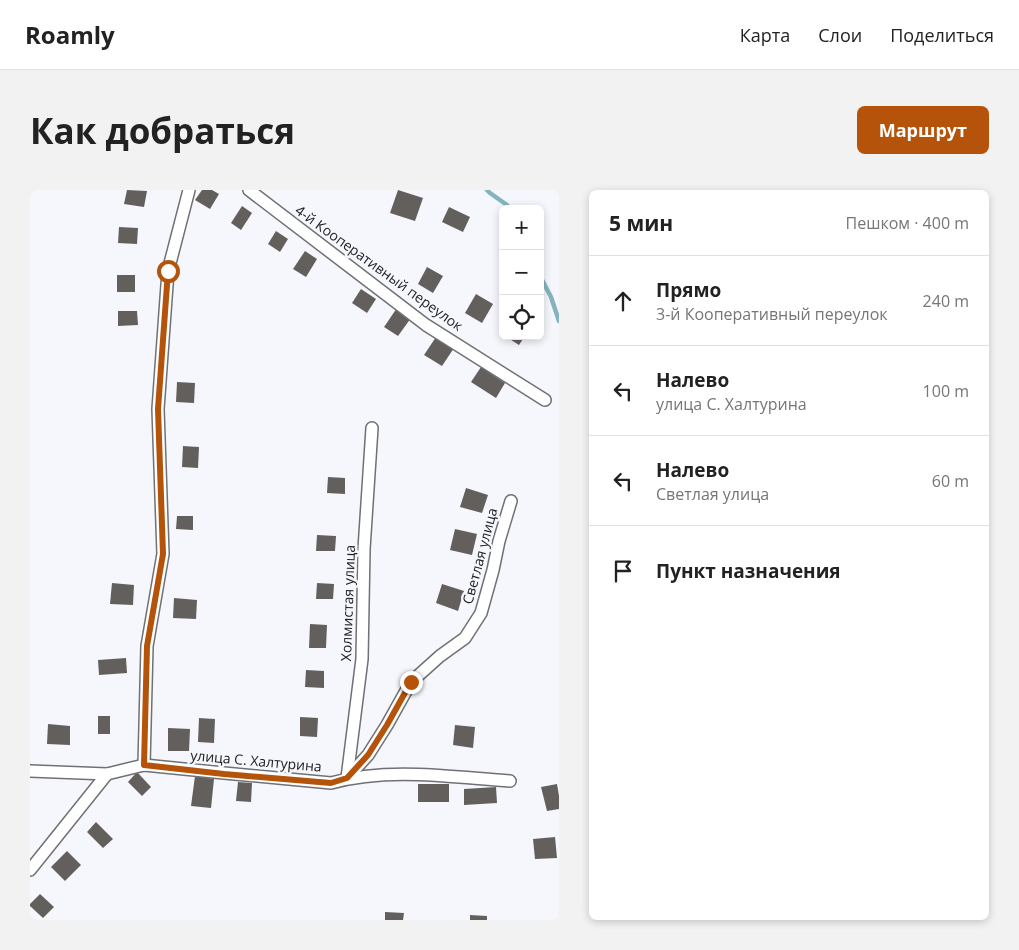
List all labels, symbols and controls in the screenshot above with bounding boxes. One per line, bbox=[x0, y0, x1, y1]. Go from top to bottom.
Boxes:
text: Roamly bbox=[25, 18, 115, 51]
text: Карта bbox=[740, 23, 790, 47]
text: Слои bbox=[818, 23, 862, 47]
text: Поделиться bbox=[890, 23, 994, 47]
button: Маршрут bbox=[857, 106, 989, 154]
text: Как добраться bbox=[30, 107, 295, 154]
street label: 4-й Кооперативный переулок bbox=[292, 200, 467, 335]
map controls bbox=[499, 205, 544, 340]
button: + bbox=[499, 205, 544, 250]
text: 5 мин bbox=[609, 209, 673, 237]
text: Пешком · 400 m bbox=[846, 212, 969, 234]
button: − bbox=[499, 250, 544, 295]
route start bbox=[157, 260, 180, 283]
text: Прямо bbox=[656, 277, 721, 303]
icon: ahead bbox=[609, 287, 637, 315]
text: 240 m bbox=[923, 290, 969, 312]
button: locate bbox=[499, 295, 544, 340]
text: 3-й Кооперативный переулок bbox=[656, 303, 888, 325]
text: Налево bbox=[656, 367, 729, 393]
icon: left bbox=[609, 377, 637, 405]
text: 100 m bbox=[923, 380, 969, 402]
text: улица С. Халтурина bbox=[656, 393, 807, 415]
text: Налево bbox=[656, 457, 729, 483]
icon: left bbox=[609, 467, 637, 495]
text: 60 m bbox=[932, 470, 969, 492]
text: Светлая улица bbox=[656, 483, 769, 505]
street label: Светлая улица bbox=[458, 506, 502, 606]
street label: Холмистая улица bbox=[336, 544, 359, 662]
icon: arrive bbox=[609, 557, 637, 585]
text: Пункт назначения bbox=[656, 558, 841, 584]
route end bbox=[400, 671, 423, 694]
street label: улица С. Халтурина bbox=[190, 745, 323, 776]

